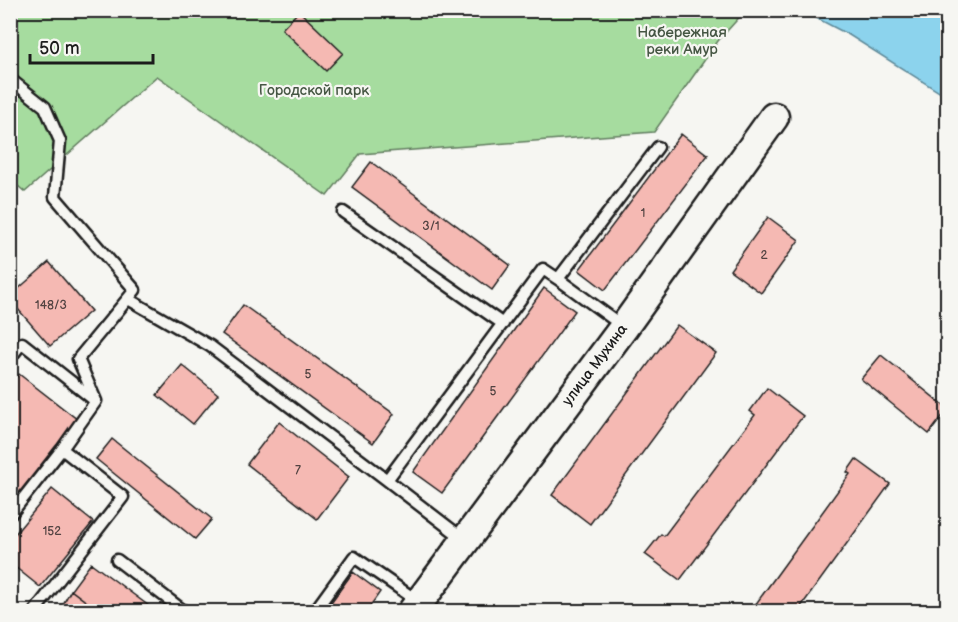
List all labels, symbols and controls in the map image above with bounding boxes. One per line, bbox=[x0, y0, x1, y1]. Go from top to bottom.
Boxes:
park label: Набережная реки Амур bbox=[637, 23, 727, 59]
scale bar bbox=[30, 27, 153, 65]
text: 50 m bbox=[39, 38, 80, 59]
park label: Городской парк bbox=[259, 81, 369, 100]
house number: 1 bbox=[641, 206, 645, 221]
house number: 3/1 bbox=[422, 219, 440, 234]
house number: 2 bbox=[760, 248, 768, 263]
house number: 148/3 bbox=[35, 298, 67, 313]
street label: улица Мухина bbox=[558, 320, 632, 410]
house number: 5 bbox=[305, 367, 312, 382]
house number: 5 bbox=[490, 384, 497, 399]
house number: 7 bbox=[295, 463, 301, 478]
house number: 152 bbox=[43, 524, 61, 539]

